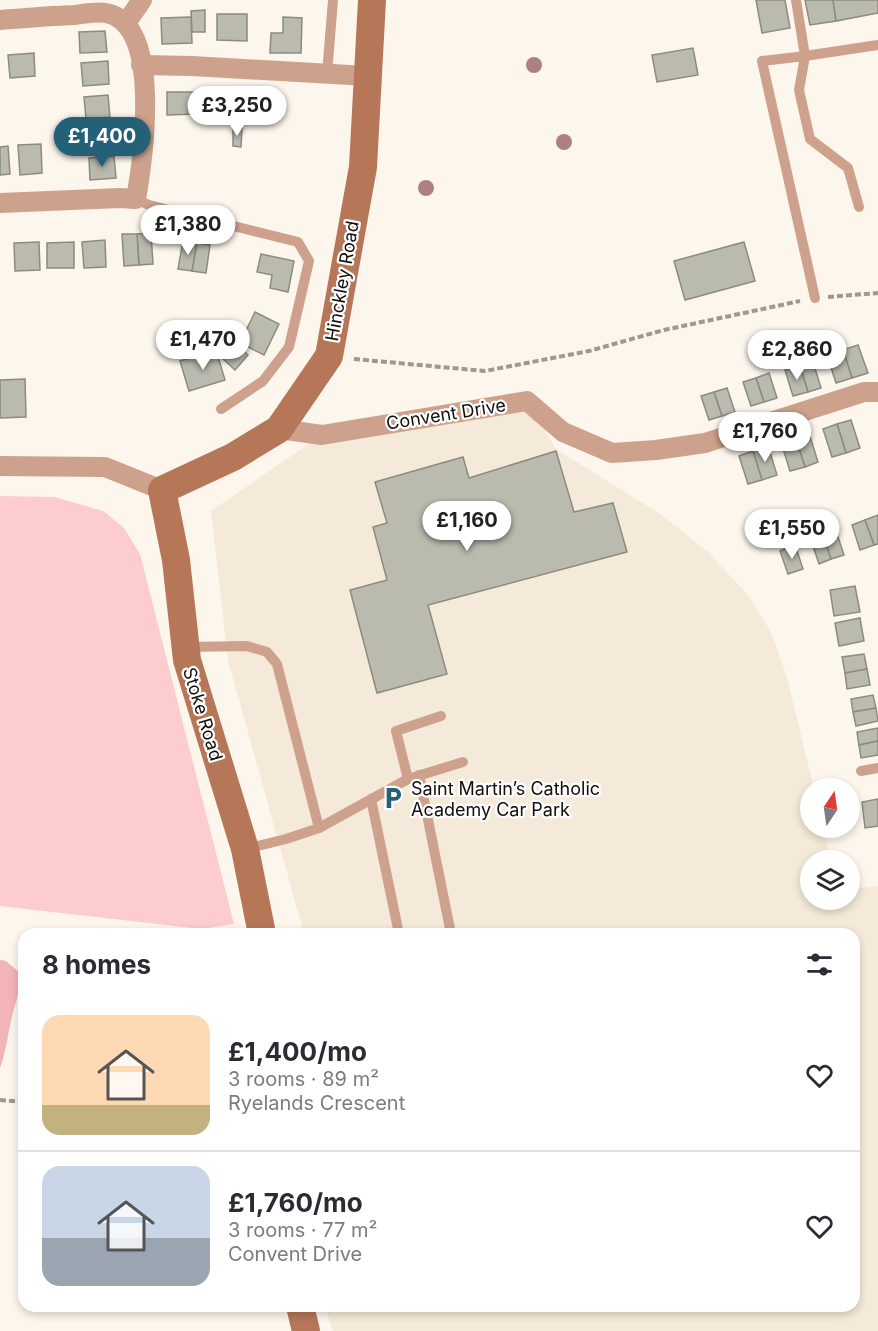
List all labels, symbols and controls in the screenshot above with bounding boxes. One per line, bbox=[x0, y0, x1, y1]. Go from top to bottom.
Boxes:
pin: £3,250 bbox=[188, 86, 286, 137]
text: £3,250 bbox=[202, 93, 272, 117]
pin: £1,400 bbox=[53, 117, 151, 168]
text: £1,400 bbox=[68, 124, 136, 148]
pin: £1,380 bbox=[139, 205, 237, 256]
text: £1,380 bbox=[154, 212, 222, 236]
street label: Hinckley Road bbox=[321, 219, 363, 343]
pin: £1,470 bbox=[154, 320, 252, 371]
text: £1,470 bbox=[170, 327, 236, 351]
pin: £2,860 bbox=[748, 330, 846, 381]
text: £2,860 bbox=[762, 337, 832, 361]
street label: Convent Drive bbox=[385, 394, 507, 434]
pin: £1,760 bbox=[716, 412, 814, 463]
text: £1,760 bbox=[732, 419, 798, 443]
pin: £1,160 bbox=[418, 501, 516, 552]
text: £1,160 bbox=[436, 508, 498, 532]
pin: £1,550 bbox=[743, 509, 841, 560]
text: £1,550 bbox=[758, 516, 826, 540]
street label: Stoke Road bbox=[179, 665, 227, 763]
place label: Saint Martin’s Catholic Academy Car Park bbox=[411, 778, 600, 820]
north arrow bbox=[800, 778, 860, 838]
map controls bbox=[800, 778, 860, 910]
parking icon: Saint Martin’s Catholic Academy Car Park bbox=[380, 785, 406, 811]
button: layers bbox=[800, 850, 860, 910]
icon: filters bbox=[803, 948, 836, 981]
text: 8 homes bbox=[42, 949, 151, 980]
text: £1,400/mo bbox=[228, 1036, 367, 1067]
icon: home bbox=[90, 1039, 162, 1111]
icon: heart bbox=[803, 1059, 836, 1092]
text: 3 rooms · 89 m² bbox=[228, 1067, 379, 1091]
text: Ryelands Crescent bbox=[228, 1091, 405, 1115]
text: £1,760/mo bbox=[228, 1187, 363, 1218]
icon: home bbox=[90, 1190, 162, 1262]
icon: heart bbox=[803, 1210, 836, 1243]
text: 3 rooms · 77 m² bbox=[228, 1218, 377, 1242]
text: Convent Drive bbox=[228, 1242, 362, 1266]

